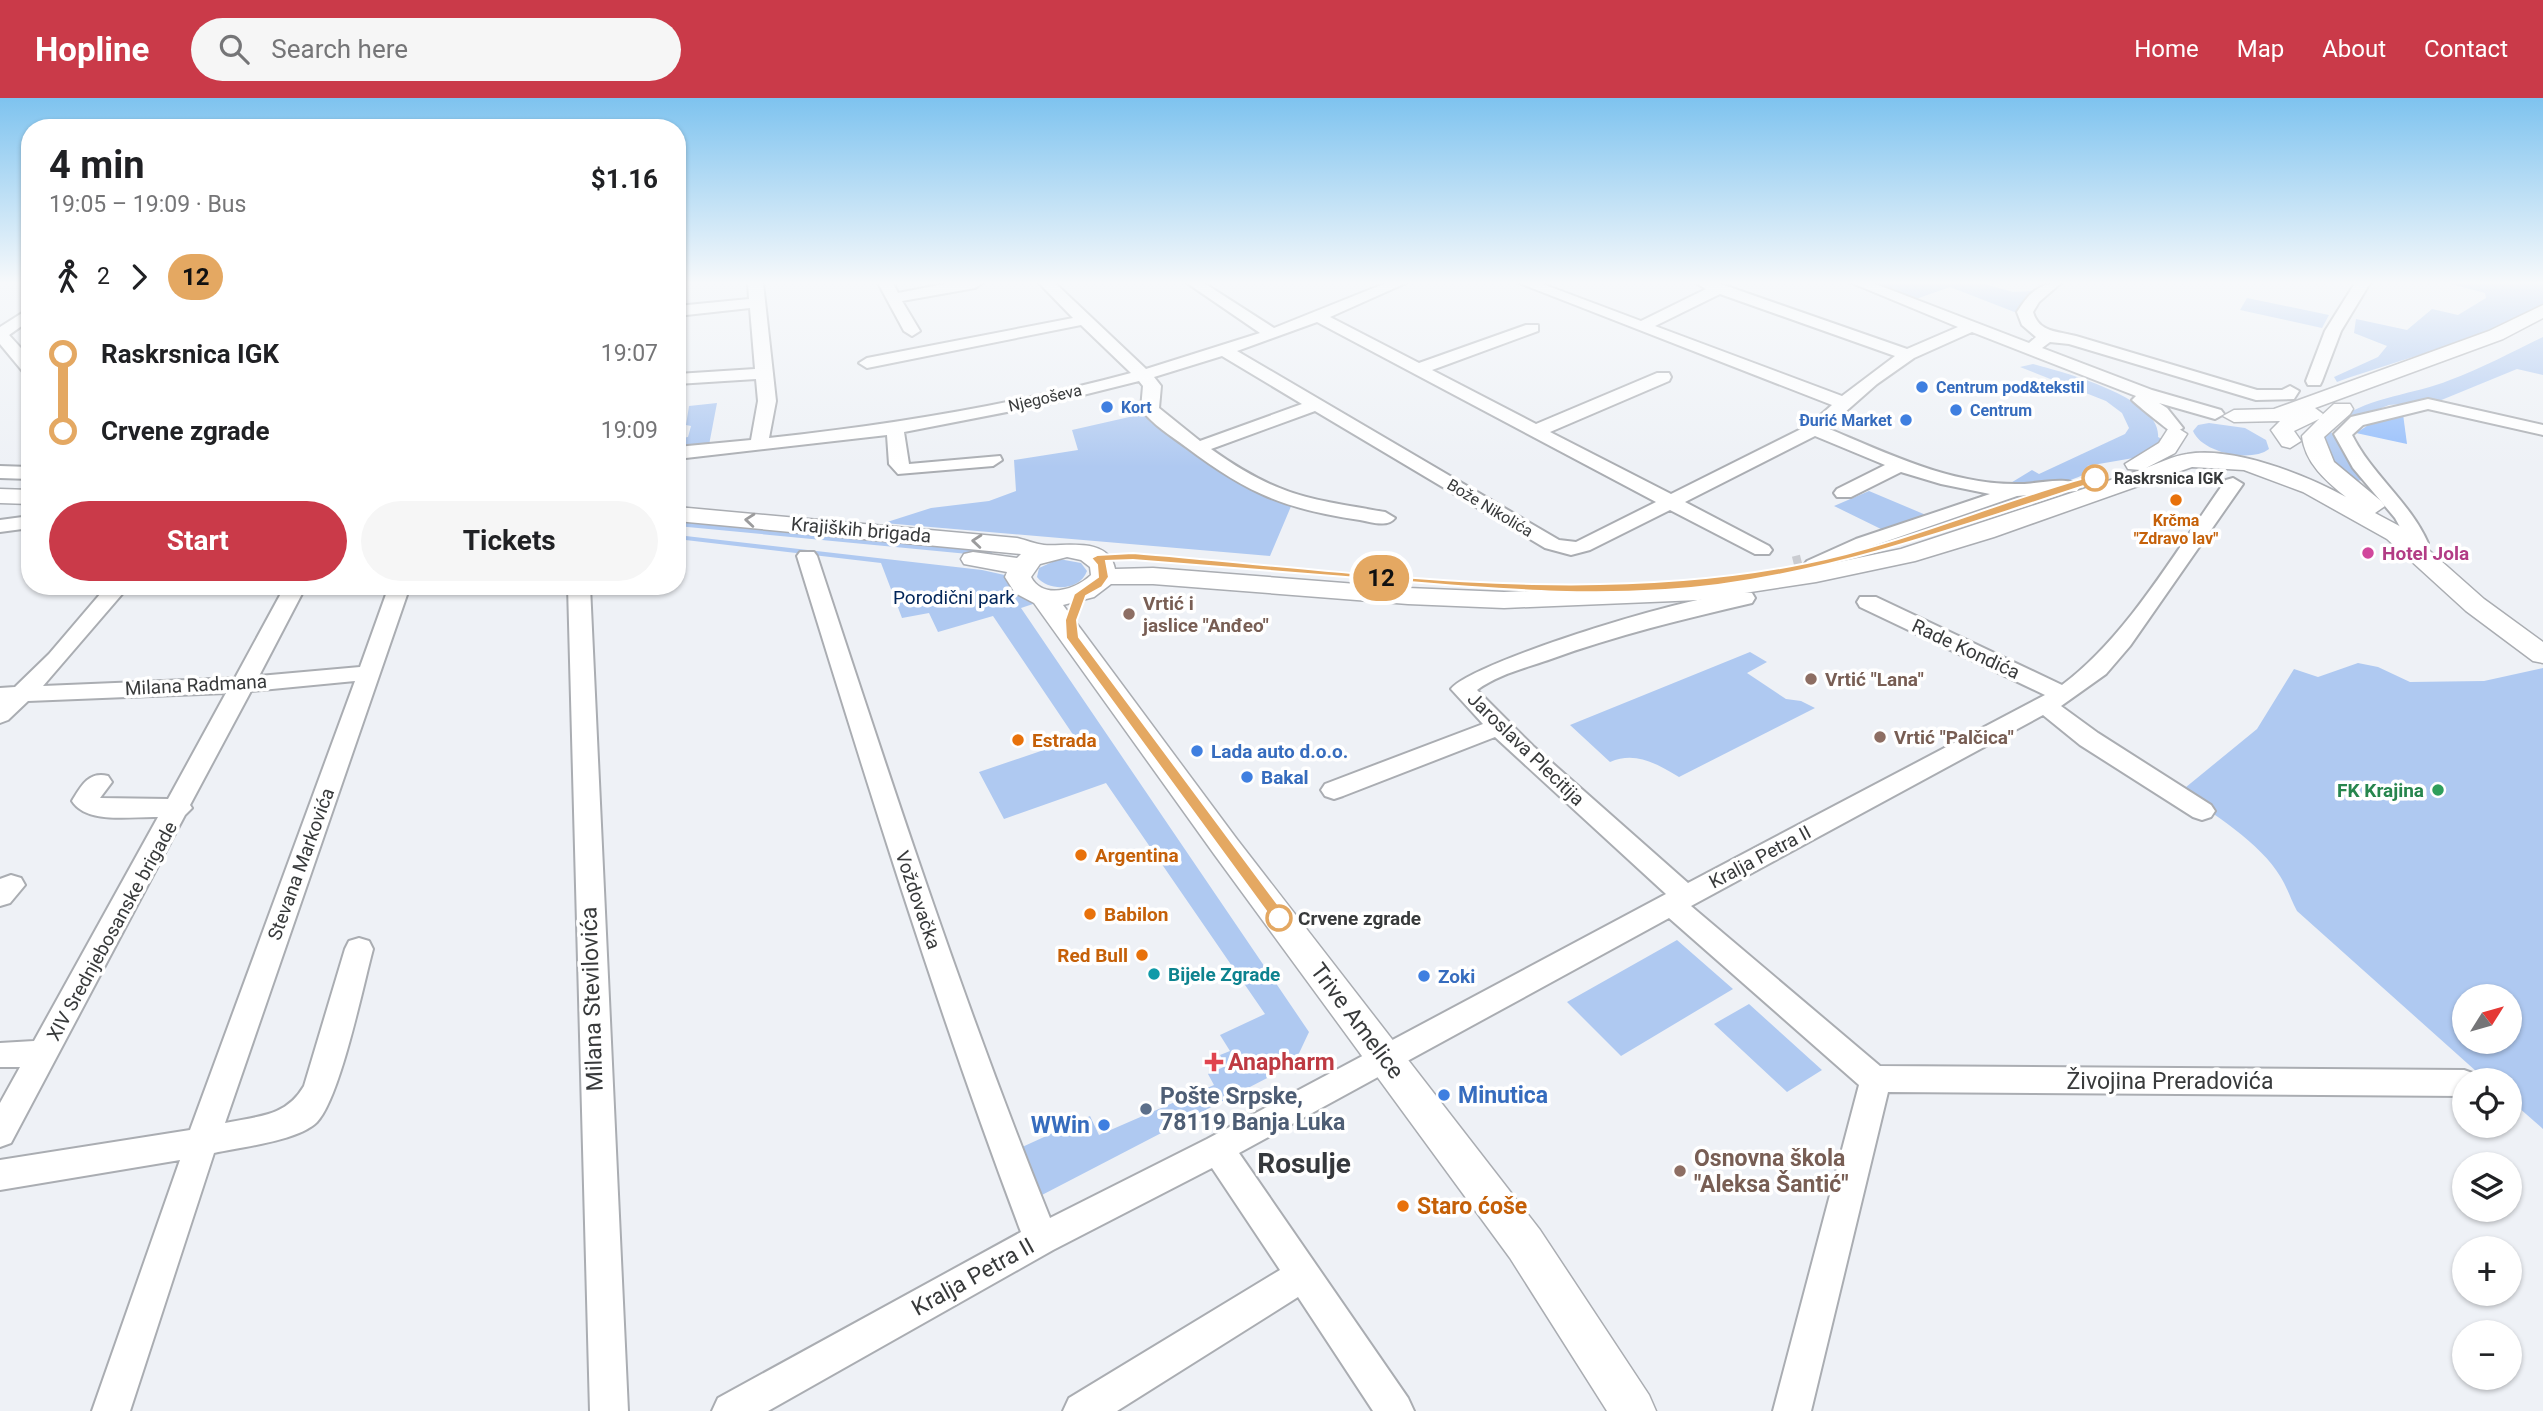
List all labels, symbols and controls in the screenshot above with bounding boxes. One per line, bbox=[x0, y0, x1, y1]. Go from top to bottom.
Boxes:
search box bbox=[191, 18, 681, 81]
text: Hopline bbox=[35, 30, 149, 69]
icon: search bbox=[215, 30, 253, 68]
text: Search here bbox=[271, 34, 408, 64]
text: Home bbox=[2134, 35, 2199, 63]
text: Map bbox=[2237, 35, 2284, 63]
text: About bbox=[2322, 35, 2386, 63]
text: Contact bbox=[2424, 35, 2508, 63]
text: 4 min bbox=[49, 143, 145, 187]
text: $1.16 bbox=[591, 164, 658, 194]
text: 19:05 – 19:09 · Bus bbox=[49, 191, 246, 218]
icon: walk bbox=[49, 258, 87, 296]
icon: forward bbox=[120, 258, 158, 296]
text: 2 bbox=[97, 263, 110, 290]
text: 12 bbox=[182, 263, 209, 291]
text: Raskrsnica IGK bbox=[101, 339, 279, 369]
text: 19:07 bbox=[601, 340, 658, 367]
place label: Centrum pod&tekstil bbox=[1936, 378, 2084, 397]
marker: Centrum pod&tekstil bbox=[1914, 379, 1930, 395]
street label: Njegoševa bbox=[1006, 380, 1084, 416]
place label: Kort bbox=[1121, 398, 1152, 417]
marker: Kort bbox=[1099, 399, 1115, 415]
place label: Centrum bbox=[1970, 401, 2032, 420]
marker: Centrum bbox=[1948, 402, 1964, 418]
place label: Đurić Market bbox=[1799, 411, 1893, 430]
marker: Đurić Market bbox=[1898, 412, 1914, 428]
text: Crvene zgrade bbox=[101, 416, 269, 446]
text: 19:09 bbox=[601, 417, 658, 444]
marker: Raskrsnica IGK bbox=[2082, 465, 2108, 491]
place label: Raskrsnica IGK bbox=[2114, 469, 2224, 488]
street label: Bože Nikolića bbox=[1444, 475, 1536, 541]
marker: Krčma "Zdravo lav" bbox=[2168, 492, 2184, 508]
button: Start bbox=[49, 501, 347, 581]
button: Tickets bbox=[361, 501, 658, 581]
place label: Krčma "Zdravo lav" bbox=[2134, 511, 2218, 548]
street label: Krajiških brigada bbox=[790, 512, 932, 548]
one-way arrow bbox=[744, 513, 755, 528]
one-way arrow bbox=[971, 534, 982, 549]
place label: Hotel Jola bbox=[2382, 542, 2469, 565]
marker: Hotel Jola bbox=[2360, 545, 2376, 561]
line badge: 12 bbox=[1350, 555, 1412, 601]
text: 12 bbox=[1367, 564, 1395, 592]
park label: Porodični park bbox=[893, 586, 1015, 609]
place label: Vrtić i jaslice "Anđeo" bbox=[1142, 592, 1269, 637]
marker: Vrtić i jaslice "Anđeo" bbox=[1121, 606, 1137, 622]
street label: Rade Kondića bbox=[1908, 614, 2024, 684]
place label: Vrtić "Lana" bbox=[1825, 668, 1924, 691]
street label: Milana Radmana bbox=[124, 670, 268, 700]
marker: Vrtić "Lana" bbox=[1803, 671, 1819, 687]
street label: Jaroslava Plecitija bbox=[1463, 687, 1589, 811]
place label: Vrtić "Palčica" bbox=[1894, 726, 2014, 749]
place label: Estrada bbox=[1032, 729, 1097, 752]
marker: Vrtić "Palčica" bbox=[1872, 729, 1888, 745]
marker: Estrada bbox=[1010, 732, 1026, 748]
place label: Lada auto d.o.o. bbox=[1211, 740, 1348, 763]
marker: Lada auto d.o.o. bbox=[1189, 743, 1205, 759]
place label: Bakal bbox=[1261, 766, 1309, 789]
marker: Bakal bbox=[1239, 769, 1255, 785]
place label: FK Krajina bbox=[2337, 779, 2424, 802]
marker: FK Krajina bbox=[2430, 782, 2446, 798]
street label: Stevana Markovića bbox=[263, 785, 339, 943]
street label: XIV Srednjebosanske brigade bbox=[42, 817, 182, 1045]
street label: Kralja Petra II bbox=[1705, 821, 1815, 893]
place label: Argentina bbox=[1095, 844, 1179, 867]
marker: Argentina bbox=[1073, 847, 1089, 863]
street label: Voždovačka bbox=[890, 848, 946, 952]
place label: Babilon bbox=[1104, 903, 1168, 926]
marker: Crvene zgrade bbox=[1266, 905, 1292, 931]
street label: Milana Stevilovića bbox=[575, 906, 609, 1092]
marker: Babilon bbox=[1082, 906, 1098, 922]
place label: Crvene zgrade bbox=[1298, 907, 1421, 930]
place label: Red Bull bbox=[1057, 944, 1128, 967]
marker: Red Bull bbox=[1134, 947, 1150, 963]
street label: Trive Amelice bbox=[1305, 958, 1409, 1084]
place label: Bijele Zgrade bbox=[1168, 963, 1280, 986]
place label: Zoki bbox=[1438, 965, 1475, 988]
marker: Bijele Zgrade bbox=[1146, 966, 1162, 982]
marker: Zoki bbox=[1416, 968, 1432, 984]
north arrow bbox=[2452, 984, 2522, 1054]
map controls bbox=[2452, 984, 2522, 1390]
place label: Anapharm bbox=[1228, 1049, 1335, 1076]
marker: Anapharm bbox=[1206, 1054, 1222, 1070]
street label: Živojina Preradovića bbox=[2067, 1067, 2273, 1095]
button: locate bbox=[2452, 1068, 2522, 1138]
place label: Minutica bbox=[1458, 1082, 1548, 1109]
place label: Pošte Srpske, 78119 Banja Luka bbox=[1160, 1083, 1345, 1136]
marker: Minutica bbox=[1436, 1087, 1452, 1103]
marker: Pošte Srpske, 78119 Banja Luka bbox=[1138, 1101, 1154, 1117]
place label: WWin bbox=[1031, 1112, 1090, 1139]
marker: WWin bbox=[1096, 1117, 1112, 1133]
place label: Osnovna škola "Aleksa Šantić" bbox=[1694, 1145, 1848, 1198]
district label: Rosulje bbox=[1257, 1147, 1351, 1180]
button: layers bbox=[2452, 1152, 2522, 1222]
marker: Osnovna škola "Aleksa Šantić" bbox=[1672, 1163, 1688, 1179]
place label: Staro ćoše bbox=[1417, 1193, 1527, 1220]
marker: Staro ćoše bbox=[1395, 1198, 1411, 1214]
street label: Kralja Petra II bbox=[907, 1232, 1039, 1322]
button: + bbox=[2452, 1236, 2522, 1306]
button: − bbox=[2452, 1320, 2522, 1390]

